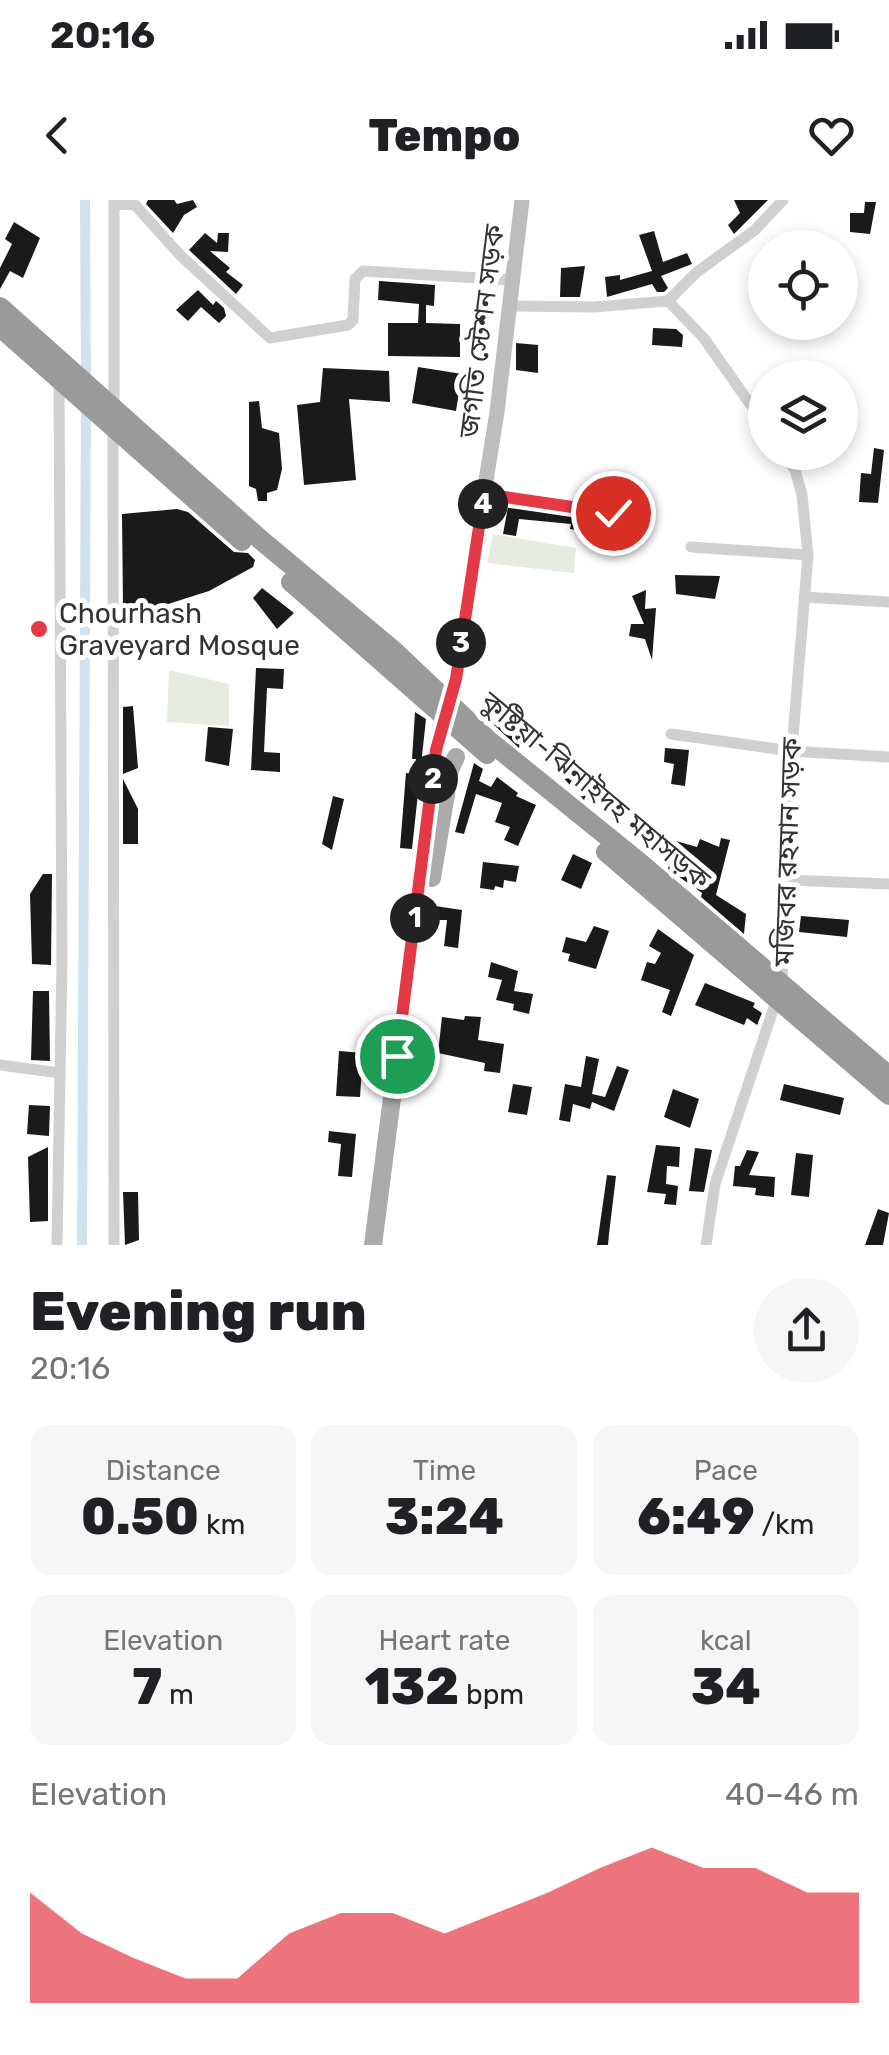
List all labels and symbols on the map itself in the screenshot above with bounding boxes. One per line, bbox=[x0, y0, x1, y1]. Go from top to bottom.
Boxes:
street label: জগতি স্টেশন সড়ক bbox=[452, 222, 511, 441]
pin bbox=[571, 471, 656, 556]
pin: 4 bbox=[458, 479, 508, 529]
place label: Chourhash Graveyard Mosque bbox=[59, 597, 300, 662]
marker: Chourhash Graveyard Mosque bbox=[28, 618, 50, 640]
pin: 3 bbox=[436, 618, 486, 668]
street label: কুষ্টিয়া-ঝিনাইদহ মহাসড়ক bbox=[474, 684, 717, 896]
street label: মজিবর রহমান সড়ক bbox=[767, 737, 808, 968]
pin: 2 bbox=[408, 754, 458, 804]
pin: 1 bbox=[390, 893, 440, 943]
pin bbox=[355, 1014, 440, 1099]

